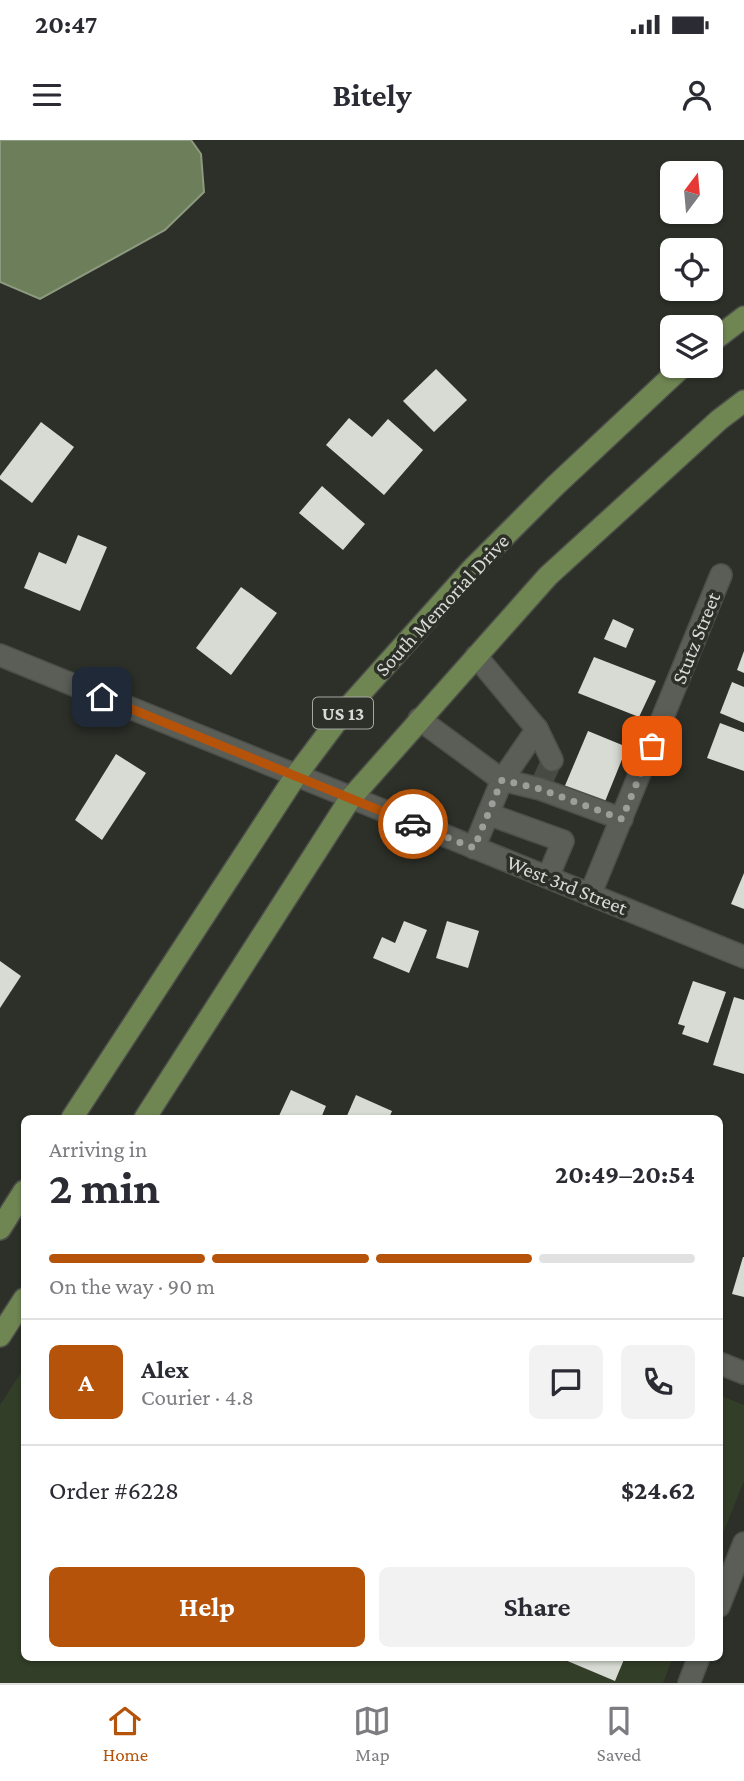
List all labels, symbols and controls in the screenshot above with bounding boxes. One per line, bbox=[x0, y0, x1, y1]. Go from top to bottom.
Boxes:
text: 20:47 bbox=[35, 10, 97, 39]
icon: menu bbox=[28, 76, 66, 114]
icon: person bbox=[678, 76, 716, 114]
text: Bitely bbox=[332, 77, 412, 113]
north arrow bbox=[660, 161, 723, 224]
map controls bbox=[660, 161, 723, 378]
button: locate bbox=[660, 238, 723, 301]
button: layers bbox=[660, 315, 723, 378]
street label: South Memorial Drive bbox=[370, 529, 514, 681]
street label: Stutz Street bbox=[667, 588, 726, 687]
pin bbox=[72, 667, 132, 727]
icon: home bbox=[83, 678, 121, 716]
road number: US 13 bbox=[313, 698, 373, 728]
pin bbox=[622, 716, 682, 776]
icon: bag bbox=[633, 727, 671, 765]
courier bbox=[378, 789, 448, 859]
icon: car bbox=[394, 805, 432, 843]
street label: West 3rd Street bbox=[503, 850, 632, 920]
text: Arriving in bbox=[49, 1136, 147, 1162]
text: 20:49–20:54 bbox=[555, 1160, 695, 1189]
text: 2 min bbox=[49, 1162, 160, 1213]
text: On the way · 90 m bbox=[49, 1273, 215, 1299]
button: chat bbox=[529, 1345, 603, 1419]
button: phone bbox=[621, 1345, 695, 1419]
text: Alex bbox=[141, 1355, 189, 1384]
text: A bbox=[78, 1368, 94, 1397]
text: Courier · 4.8 bbox=[141, 1384, 254, 1410]
text: Order #6228 bbox=[49, 1476, 179, 1505]
text: $24.62 bbox=[621, 1476, 695, 1505]
button: Help bbox=[49, 1567, 365, 1647]
button: Share bbox=[379, 1567, 695, 1647]
tab: Home bbox=[103, 1702, 148, 1765]
tab: Map bbox=[353, 1702, 391, 1765]
tab: Saved bbox=[597, 1702, 641, 1765]

